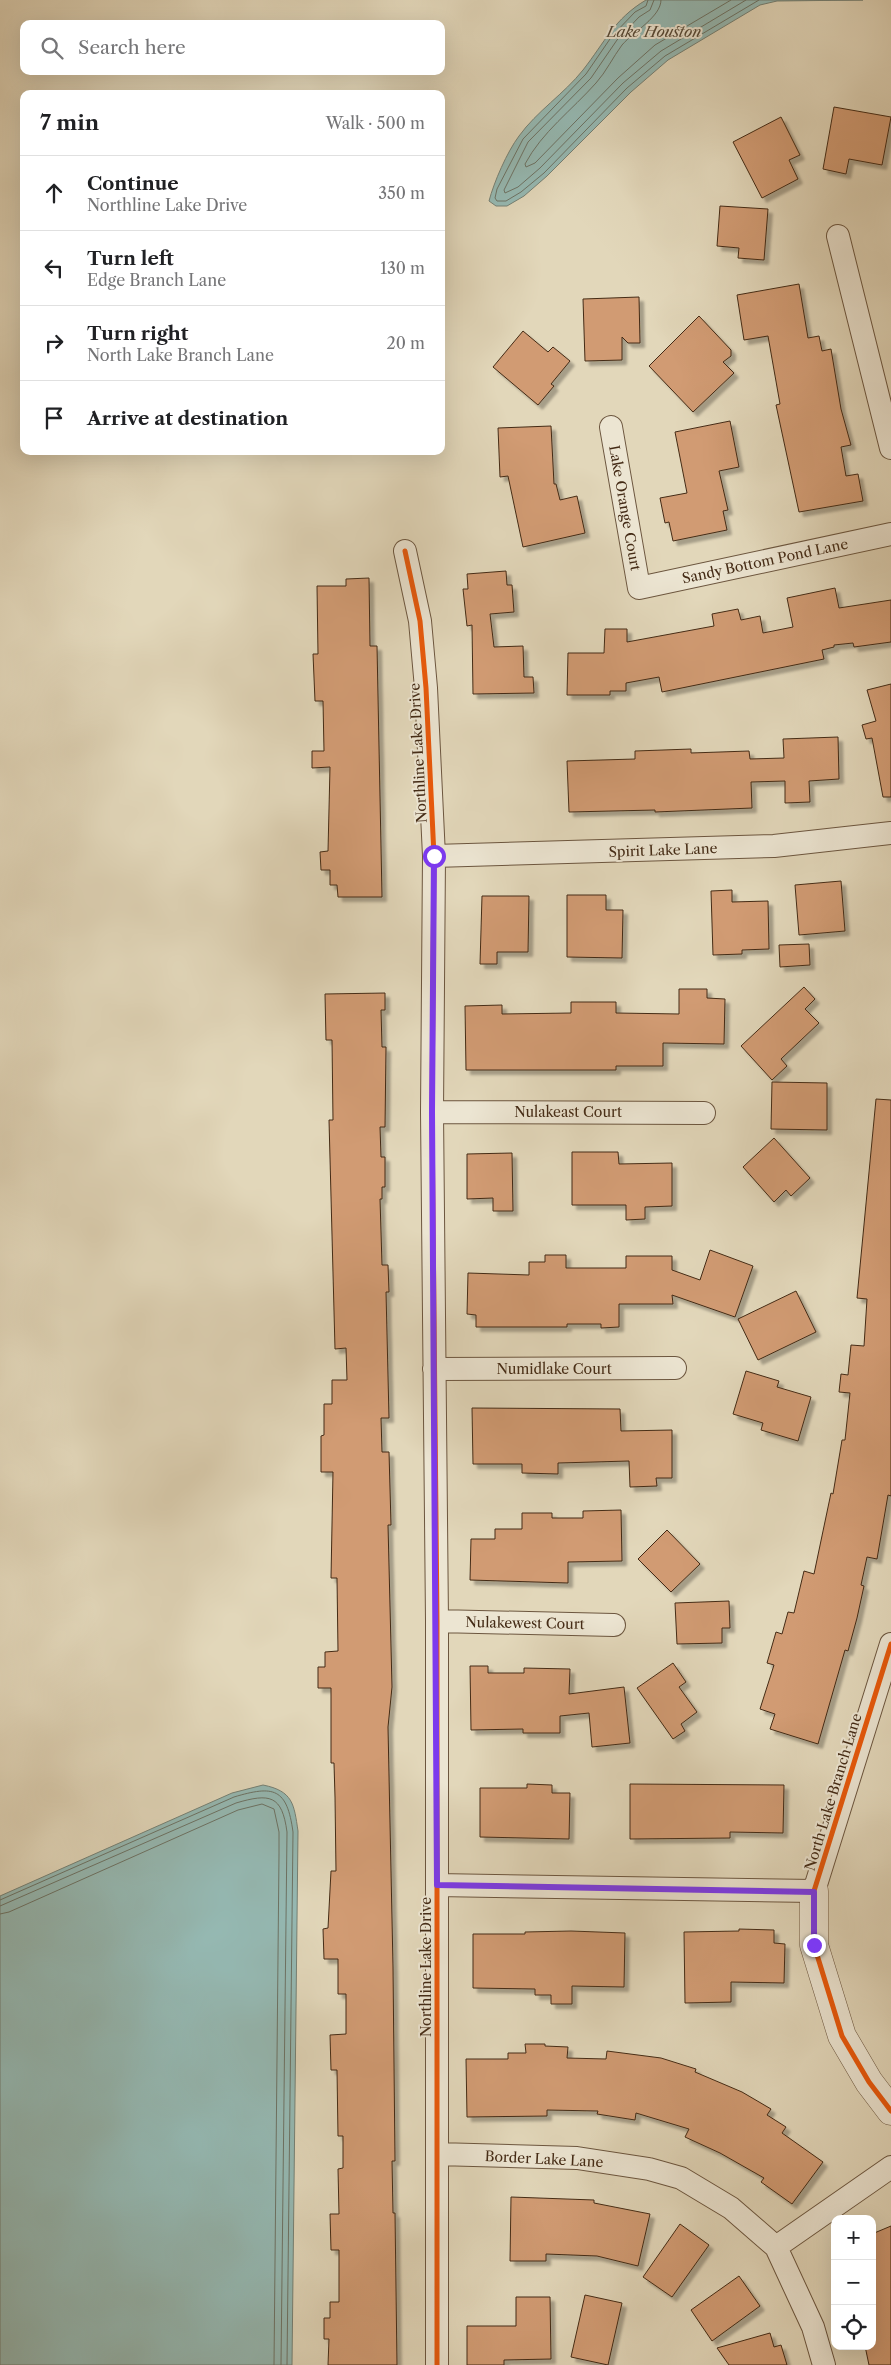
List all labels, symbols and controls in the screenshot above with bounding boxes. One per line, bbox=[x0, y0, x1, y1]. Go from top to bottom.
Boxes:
search box bbox=[20, 20, 445, 75]
water label: Lake Houston bbox=[606, 22, 701, 41]
icon: search bbox=[38, 34, 66, 62]
text: Search here bbox=[78, 36, 186, 59]
text: 7 min bbox=[40, 110, 99, 135]
text: Walk · 500 m bbox=[326, 113, 425, 133]
text: Continue bbox=[87, 172, 179, 195]
icon: ahead bbox=[40, 179, 68, 207]
text: 350 m bbox=[378, 183, 425, 203]
text: Northline Lake Drive bbox=[87, 195, 247, 215]
text: Turn left bbox=[87, 247, 174, 270]
icon: left bbox=[40, 254, 68, 282]
text: 130 m bbox=[380, 258, 425, 278]
text: Edge Branch Lane bbox=[87, 270, 226, 290]
text: Turn right bbox=[87, 322, 188, 345]
icon: right bbox=[40, 329, 68, 357]
text: 20 m bbox=[386, 333, 425, 353]
text: North Lake Branch Lane bbox=[87, 345, 274, 365]
icon: arrive bbox=[40, 404, 68, 432]
text: Arrive at destination bbox=[87, 407, 288, 430]
street label: Lake Orange Court bbox=[605, 444, 645, 572]
street label: Sandy Bottom Pond Lane bbox=[680, 535, 850, 587]
street label: Northline Lake Drive bbox=[405, 682, 431, 823]
street label: Spirit Lake Lane bbox=[608, 839, 718, 861]
route start bbox=[423, 845, 446, 868]
street label: Nulakeast Court bbox=[514, 1103, 622, 1121]
street label: Numidlake Court bbox=[496, 1360, 612, 1378]
street label: Nulakewest Court bbox=[465, 1613, 585, 1633]
street label: North Lake Branch Lane bbox=[800, 1711, 866, 1873]
street label: Northline Lake Drive bbox=[417, 1897, 435, 2037]
route end bbox=[803, 1934, 826, 1957]
street label: Border Lake Lane bbox=[484, 2147, 604, 2171]
map controls bbox=[831, 2215, 876, 2350]
button: + bbox=[831, 2215, 876, 2260]
button: − bbox=[831, 2260, 876, 2305]
button: locate bbox=[831, 2305, 876, 2350]

